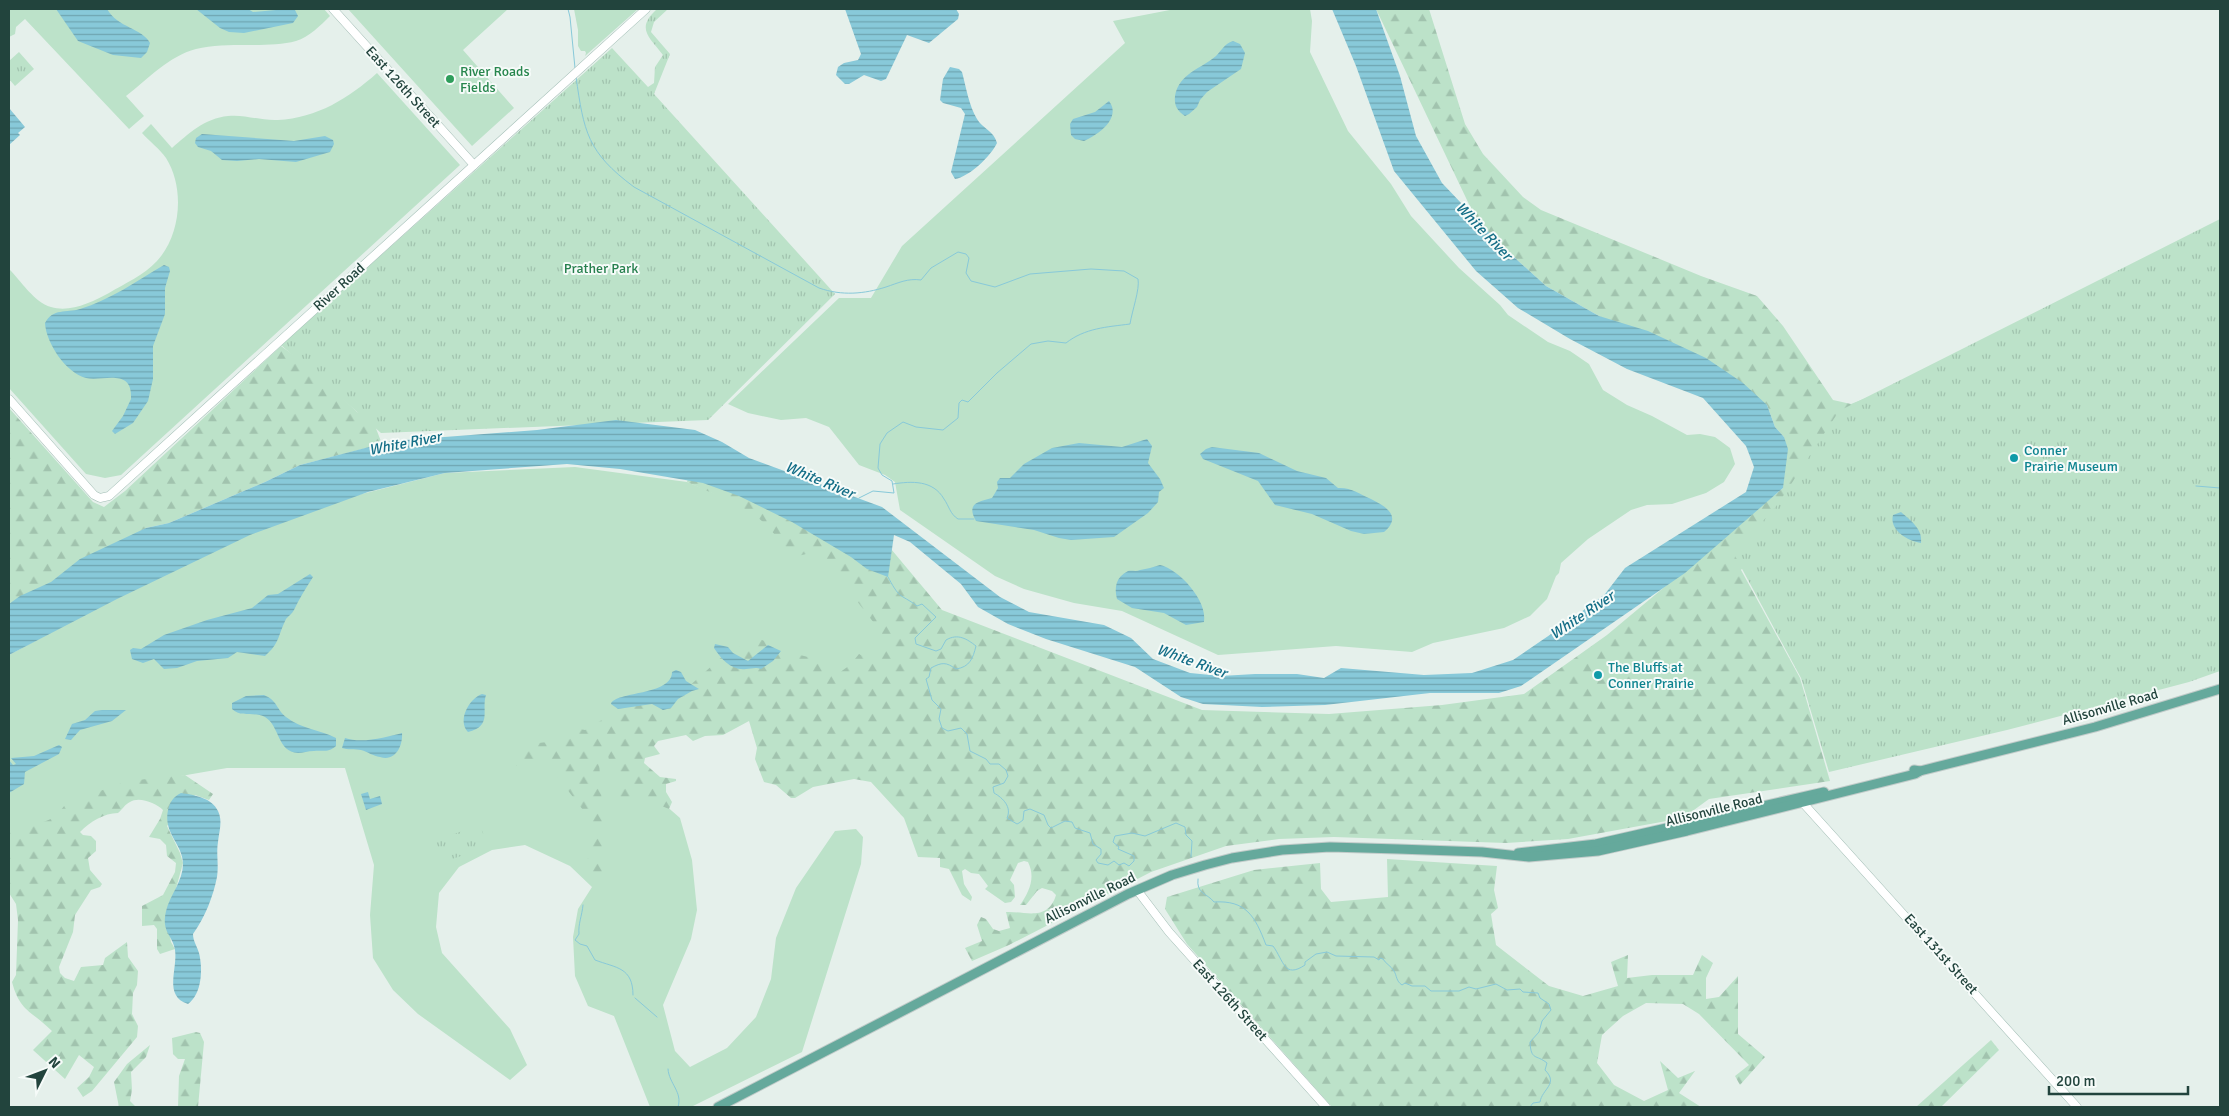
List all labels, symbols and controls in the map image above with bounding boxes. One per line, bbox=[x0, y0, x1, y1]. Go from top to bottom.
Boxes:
street label: East 126th Street bbox=[362, 43, 444, 131]
place label: River Roads Fields bbox=[460, 63, 530, 96]
marker: River Roads Fields bbox=[444, 73, 456, 85]
water label: White River bbox=[1452, 198, 1518, 265]
street label: River Road bbox=[310, 259, 368, 315]
park label: Prather Park bbox=[564, 260, 638, 277]
water label: White River bbox=[367, 427, 445, 459]
place label: Conner Prairie Museum bbox=[2024, 442, 2118, 475]
marker: Conner Prairie Museum bbox=[2008, 452, 2020, 464]
water label: White River bbox=[783, 457, 860, 504]
water label: White River bbox=[1547, 586, 1620, 643]
water label: White River bbox=[1154, 640, 1232, 683]
place label: The Bluffs at Conner Prairie bbox=[1608, 659, 1694, 692]
marker: The Bluffs at Conner Prairie bbox=[1592, 669, 1604, 681]
street label: Allisonville Road bbox=[2060, 685, 2160, 729]
street label: Allisonville Road bbox=[1664, 790, 1764, 830]
street label: Allisonville Road bbox=[1042, 869, 1138, 927]
street label: East 131st Street bbox=[1900, 910, 1982, 998]
street label: East 126th Street bbox=[1189, 956, 1271, 1044]
north arrow bbox=[20, 1046, 70, 1096]
text: N bbox=[45, 1053, 64, 1072]
scale bar bbox=[2049, 1064, 2188, 1096]
text: 200 m bbox=[2056, 1072, 2096, 1090]

